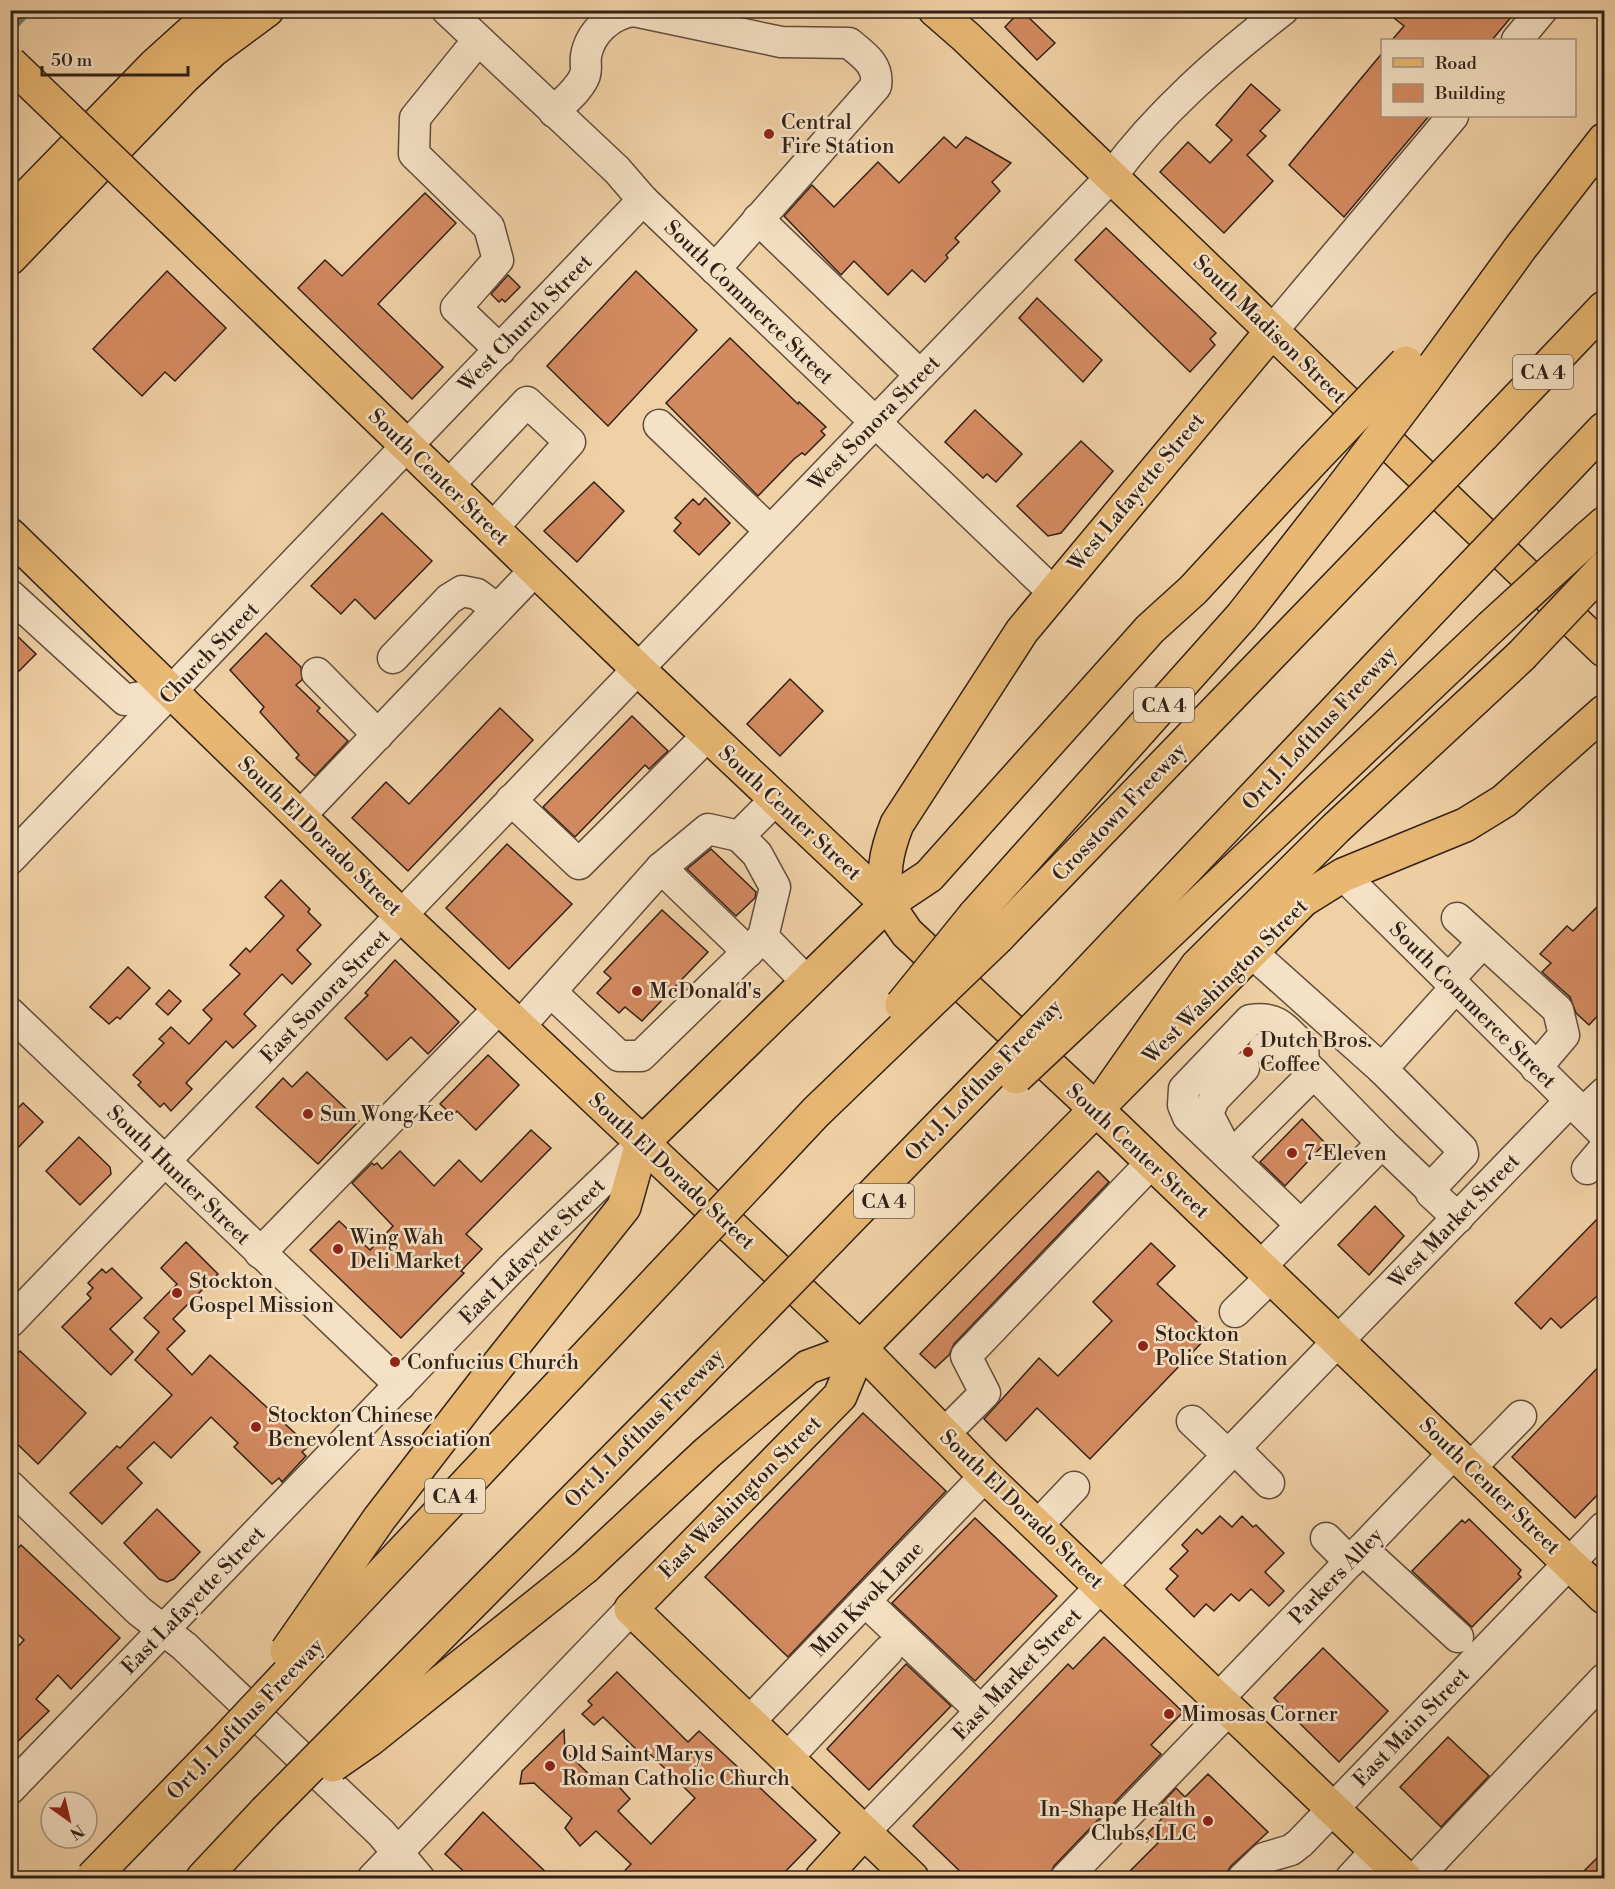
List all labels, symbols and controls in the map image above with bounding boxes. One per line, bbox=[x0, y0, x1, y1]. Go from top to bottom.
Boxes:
scale bar bbox=[42, 39, 188, 77]
legend bbox=[1381, 39, 1576, 117]
text: 50 m bbox=[51, 49, 93, 72]
text: Road bbox=[1435, 52, 1478, 75]
text: Building bbox=[1434, 82, 1506, 105]
place label: Central Fire Station bbox=[781, 110, 895, 160]
marker: Central Fire Station bbox=[762, 127, 776, 141]
street label: South Commerce Street bbox=[658, 215, 839, 391]
street label: West Church Street bbox=[453, 249, 598, 399]
street label: South Madison Street bbox=[1187, 250, 1352, 410]
street label: West Sonora Street bbox=[803, 350, 946, 498]
road number: CA 4 bbox=[1513, 355, 1573, 389]
street label: South Center Street bbox=[362, 404, 515, 552]
street label: West Lafayette Street bbox=[1062, 408, 1211, 578]
street label: Church Street bbox=[154, 597, 265, 710]
street label: Ort J. Lofthus Freeway bbox=[1237, 641, 1403, 816]
road number: CA 4 bbox=[1134, 688, 1194, 722]
street label: Crosstown Freeway bbox=[1047, 737, 1193, 887]
street label: South Center Street bbox=[712, 741, 867, 887]
street label: South El Dorado Street bbox=[232, 752, 407, 922]
street label: West Washington Street bbox=[1137, 893, 1314, 1070]
street label: South Commerce Street bbox=[1383, 917, 1562, 1095]
street label: East Sonora Street bbox=[255, 924, 396, 1069]
place label: McDonald's bbox=[649, 979, 761, 1005]
marker: McDonald's bbox=[630, 984, 644, 998]
street label: Ort J. Lofthus Freeway bbox=[900, 994, 1068, 1167]
place label: Dutch Bros. Coffee bbox=[1260, 1028, 1372, 1078]
marker: Dutch Bros. Coffee bbox=[1241, 1045, 1255, 1059]
street label: South Center Street bbox=[1060, 1079, 1215, 1225]
street label: South El Dorado Street bbox=[583, 1088, 760, 1256]
street label: South Hunter Street bbox=[101, 1100, 256, 1251]
place label: Sun Wong Kee bbox=[320, 1102, 454, 1128]
marker: Sun Wong Kee bbox=[301, 1107, 315, 1121]
place label: 7-Eleven bbox=[1304, 1141, 1387, 1167]
marker: 7-Eleven bbox=[1285, 1146, 1299, 1160]
street label: West Market Street bbox=[1383, 1148, 1526, 1295]
street label: East Lafayette Street bbox=[454, 1173, 612, 1330]
road number: CA 4 bbox=[854, 1184, 914, 1218]
place label: Wing Wah Deli Market bbox=[349, 1225, 462, 1275]
marker: Wing Wah Deli Market bbox=[331, 1242, 345, 1256]
place label: Stockton Gospel Mission bbox=[189, 1269, 334, 1319]
marker: Stockton Gospel Mission bbox=[170, 1286, 184, 1300]
place label: Stockton Police Station bbox=[1155, 1322, 1288, 1372]
marker: Stockton Police Station bbox=[1136, 1339, 1150, 1353]
street label: Ort J. Lofthus Freeway bbox=[560, 1343, 730, 1514]
place label: Confucius Church bbox=[407, 1350, 580, 1376]
marker: Confucius Church bbox=[388, 1355, 402, 1369]
place label: Stockton Chinese Benevolent Association bbox=[267, 1403, 491, 1453]
street label: East Washington Street bbox=[654, 1411, 828, 1585]
street label: South Center Street bbox=[1413, 1413, 1566, 1561]
marker: Stockton Chinese Benevolent Association bbox=[249, 1420, 263, 1434]
street label: South El Dorado Street bbox=[934, 1425, 1109, 1595]
road number: CA 4 bbox=[425, 1479, 485, 1513]
street label: East Lafayette Street bbox=[116, 1521, 272, 1680]
street label: Parkers Alley bbox=[1284, 1522, 1390, 1630]
street label: Mun Kwok Lane bbox=[806, 1536, 930, 1663]
street label: East Market Street bbox=[948, 1603, 1088, 1746]
street label: Ort J. Lofthus Freeway bbox=[162, 1633, 330, 1806]
street label: East Main Street bbox=[1348, 1662, 1476, 1793]
place label: Mimosas Corner bbox=[1181, 1702, 1338, 1728]
marker: Mimosas Corner bbox=[1162, 1707, 1176, 1721]
place label: Old Saint Marys Roman Catholic Church bbox=[562, 1742, 790, 1792]
marker: Old Saint Marys Roman Catholic Church bbox=[543, 1759, 557, 1773]
north arrow bbox=[39, 1790, 99, 1850]
place label: In-Shape Health Clubs, LLC bbox=[1040, 1797, 1196, 1847]
marker: In-Shape Health Clubs, LLC bbox=[1201, 1814, 1215, 1828]
text: N bbox=[66, 1820, 88, 1844]

